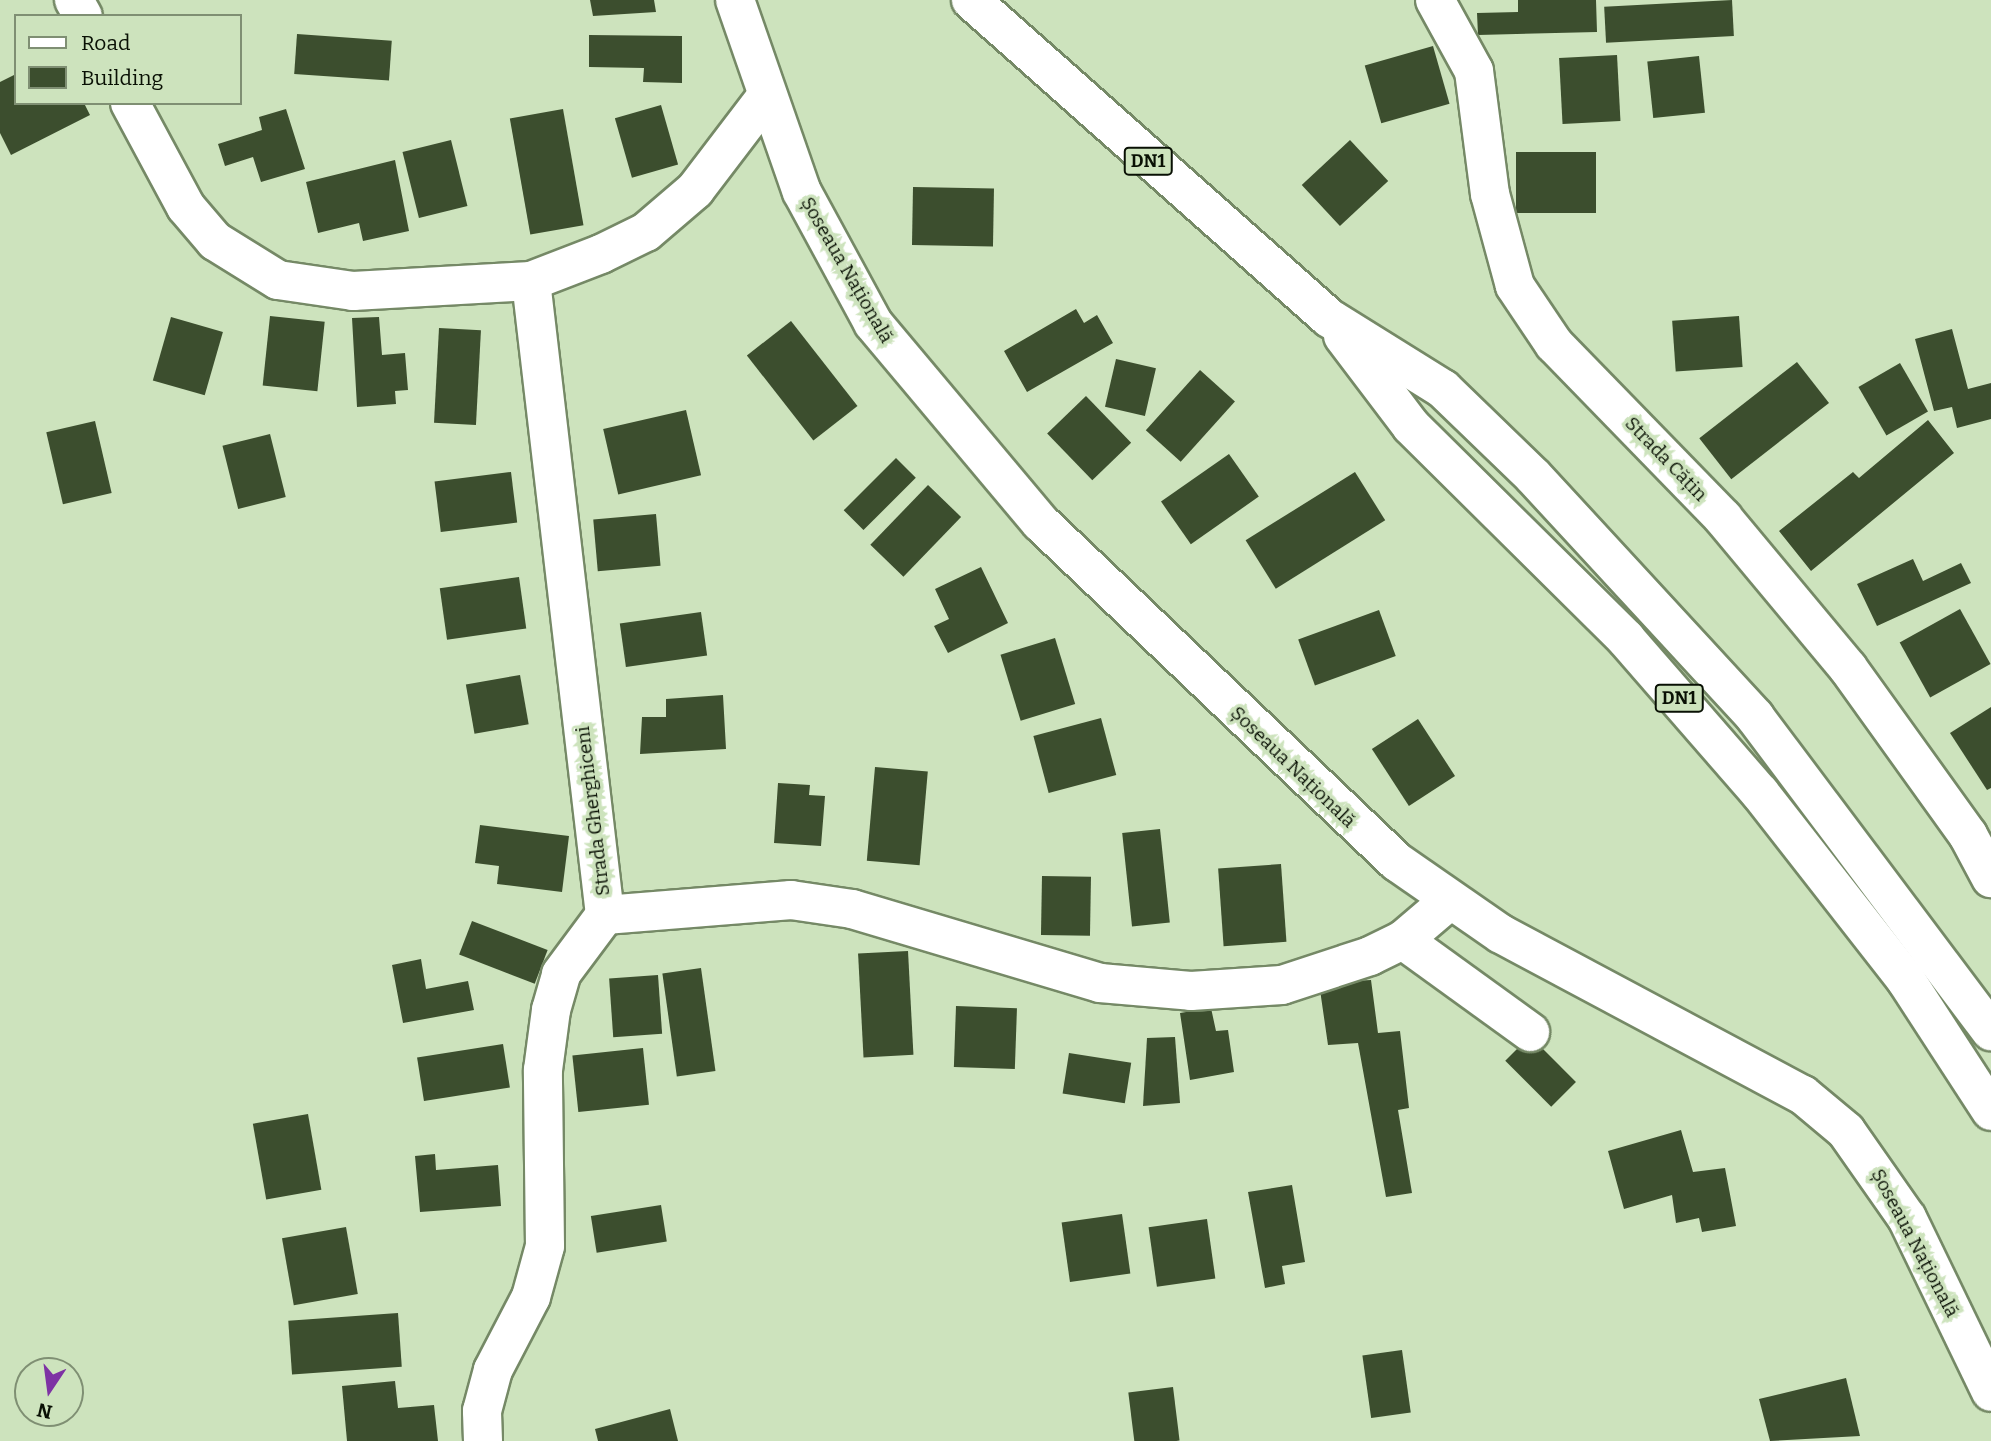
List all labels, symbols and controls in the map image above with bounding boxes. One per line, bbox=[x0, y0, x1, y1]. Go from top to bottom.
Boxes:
legend bbox=[14, 14, 242, 105]
text: Road bbox=[81, 30, 130, 56]
text: Building bbox=[81, 65, 163, 91]
road number: DN1 bbox=[1124, 146, 1172, 176]
street label: Șoseaua Națională bbox=[796, 193, 898, 347]
street label: Strada Cățin bbox=[1620, 412, 1712, 506]
road number: DN1 bbox=[1654, 684, 1704, 712]
street label: Șoseaua Națională bbox=[1226, 702, 1360, 832]
street label: Strada Gherghiceni bbox=[571, 725, 615, 897]
street label: Șoseaua Națională bbox=[1866, 1165, 1964, 1321]
north arrow bbox=[14, 1357, 84, 1427]
text: N bbox=[35, 1398, 54, 1424]

